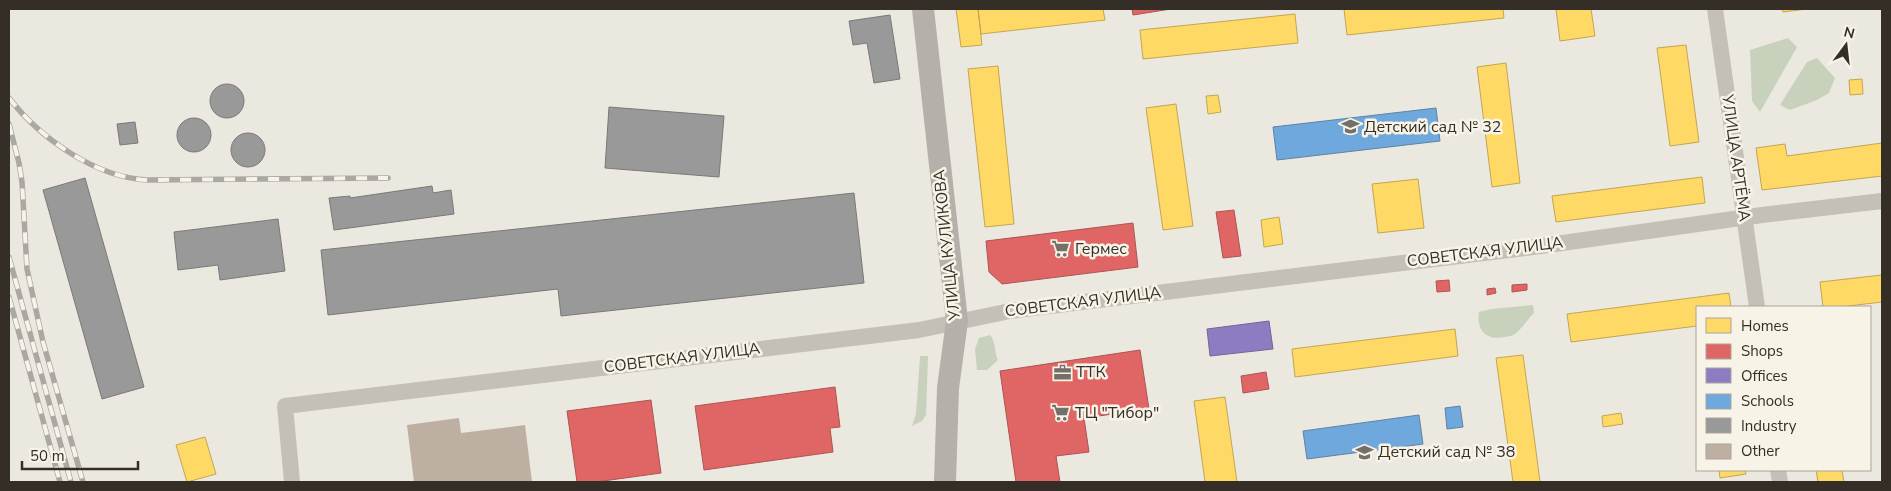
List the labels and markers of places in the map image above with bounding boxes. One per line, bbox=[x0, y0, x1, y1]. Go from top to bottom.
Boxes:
place label: Детский сад № 32 bbox=[1364, 116, 1501, 138]
school or university icon: Детский сад № 32 bbox=[1340, 117, 1360, 137]
place label: Гермес bbox=[1075, 238, 1127, 260]
supermarket icon: Гермес bbox=[1051, 239, 1071, 259]
place label: ТТК bbox=[1076, 361, 1106, 383]
office icon: ТТК bbox=[1052, 362, 1072, 382]
place label: ТЦ "Тибор" bbox=[1075, 402, 1159, 424]
supermarket icon: ТЦ "Тибор" bbox=[1051, 403, 1071, 423]
place label: Детский сад № 38 bbox=[1378, 441, 1515, 463]
school or university icon: Детский сад № 38 bbox=[1354, 442, 1374, 462]

